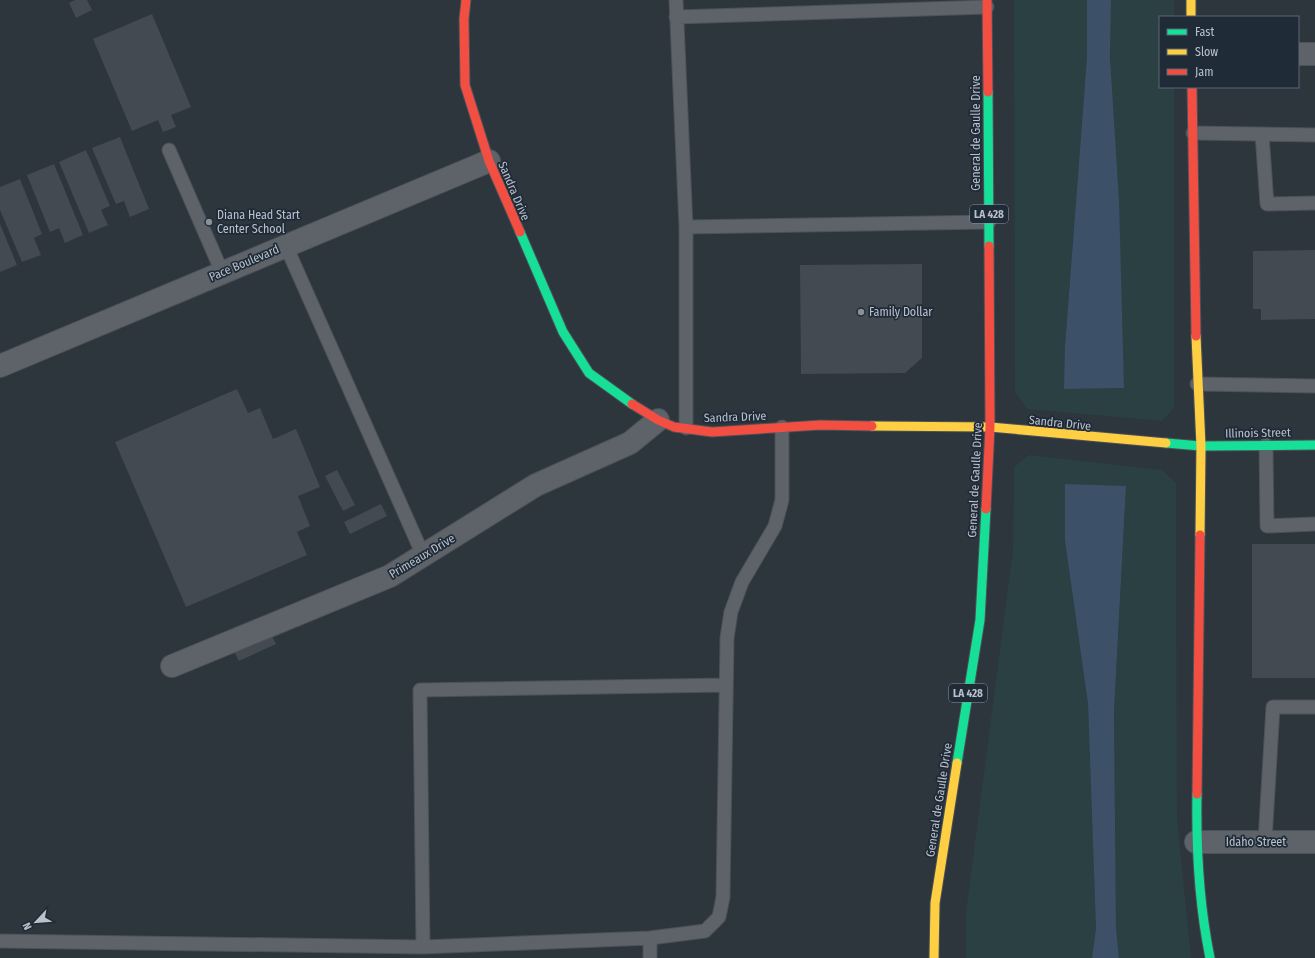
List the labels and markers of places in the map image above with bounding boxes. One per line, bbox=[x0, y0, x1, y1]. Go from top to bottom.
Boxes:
place label: Diana Head Start Center School bbox=[217, 208, 300, 236]
marker: Diana Head Start Center School bbox=[204, 217, 214, 227]
place label: Family Dollar bbox=[869, 305, 933, 319]
marker: Family Dollar bbox=[856, 307, 866, 317]

